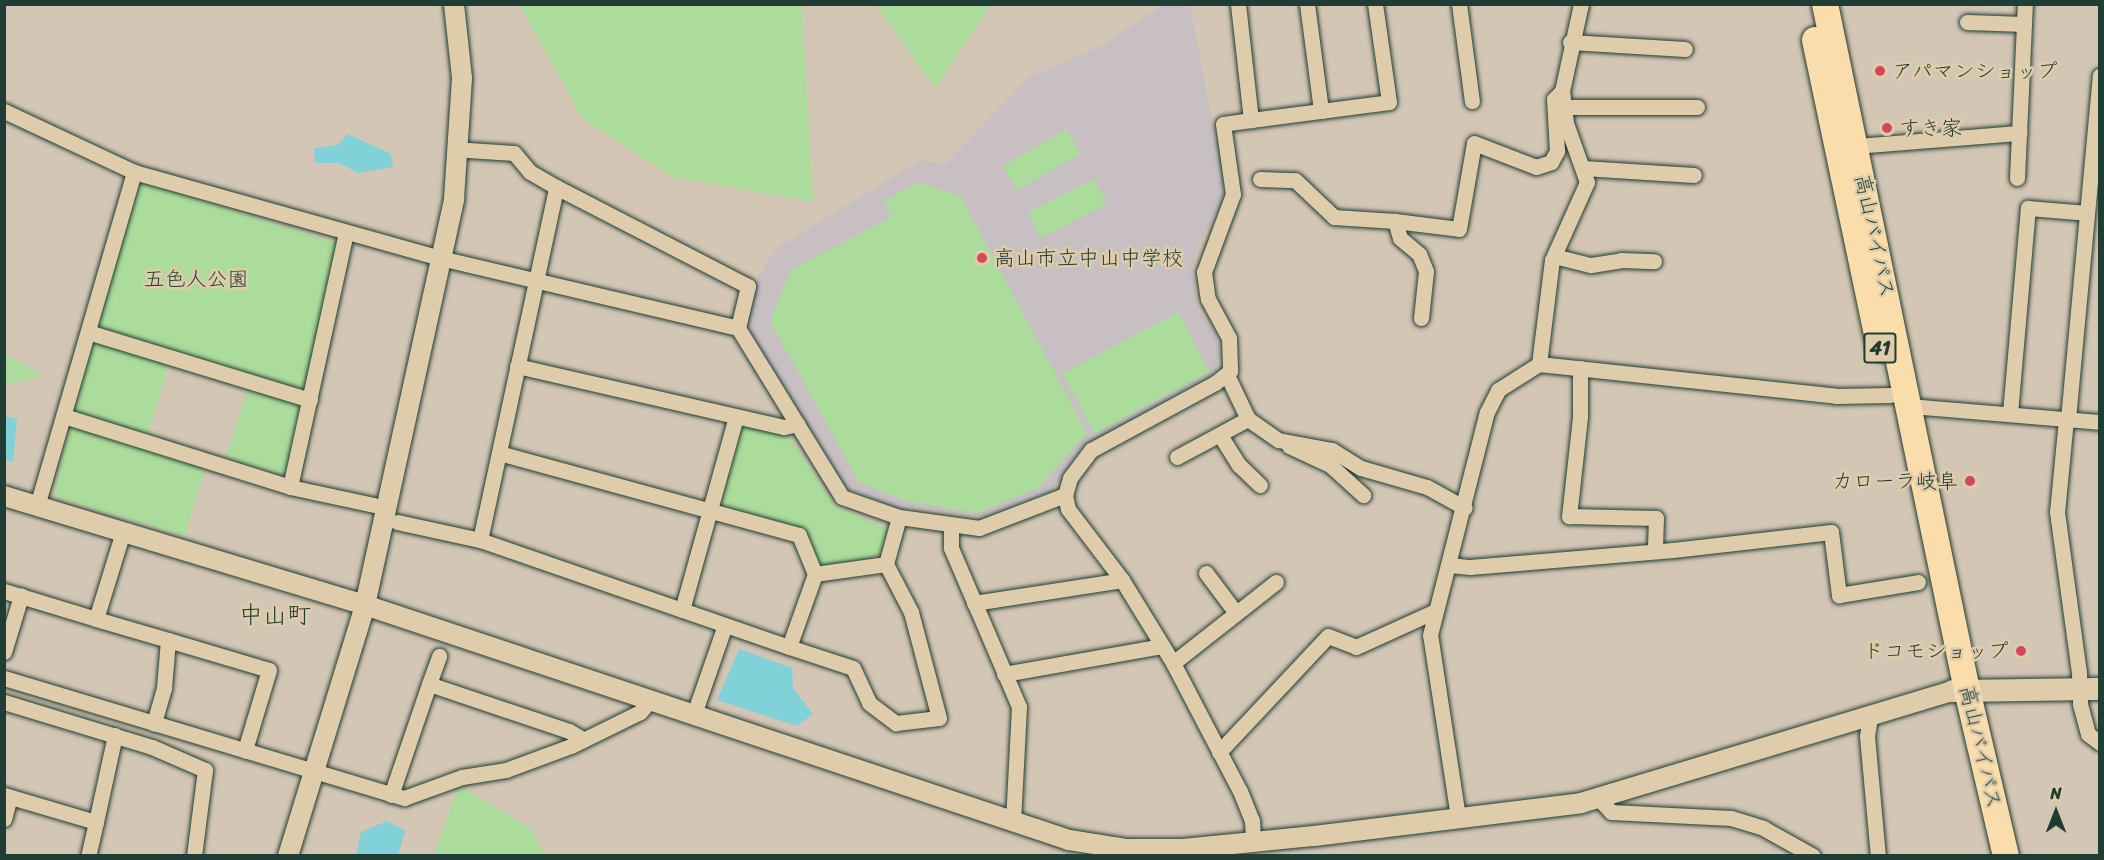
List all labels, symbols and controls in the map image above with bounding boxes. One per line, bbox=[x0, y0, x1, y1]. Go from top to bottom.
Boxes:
place label: アパマンショップ bbox=[1892, 58, 2060, 84]
marker: アパマンショップ bbox=[1873, 64, 1887, 78]
place label: すき家 bbox=[1899, 115, 1962, 141]
marker: すき家 bbox=[1880, 121, 1894, 135]
street label: 高山バイパス bbox=[1850, 172, 1900, 300]
place label: 高山市立中山中学校 bbox=[994, 245, 1183, 271]
marker: 高山市立中山中学校 bbox=[975, 251, 989, 265]
park label: 五色人公園 bbox=[144, 266, 248, 292]
road number: 41 bbox=[1862, 331, 1898, 365]
place label: カローラ岐阜 bbox=[1832, 468, 1958, 494]
marker: カローラ岐阜 bbox=[1963, 474, 1977, 488]
district label: 中山町 bbox=[239, 602, 311, 630]
place label: ドコモショップ bbox=[1862, 638, 2009, 664]
marker: ドコモショップ bbox=[2014, 644, 2028, 658]
street label: 高山バイパス bbox=[1955, 683, 2007, 811]
text: N bbox=[2050, 779, 2062, 808]
north arrow bbox=[2026, 782, 2086, 842]

